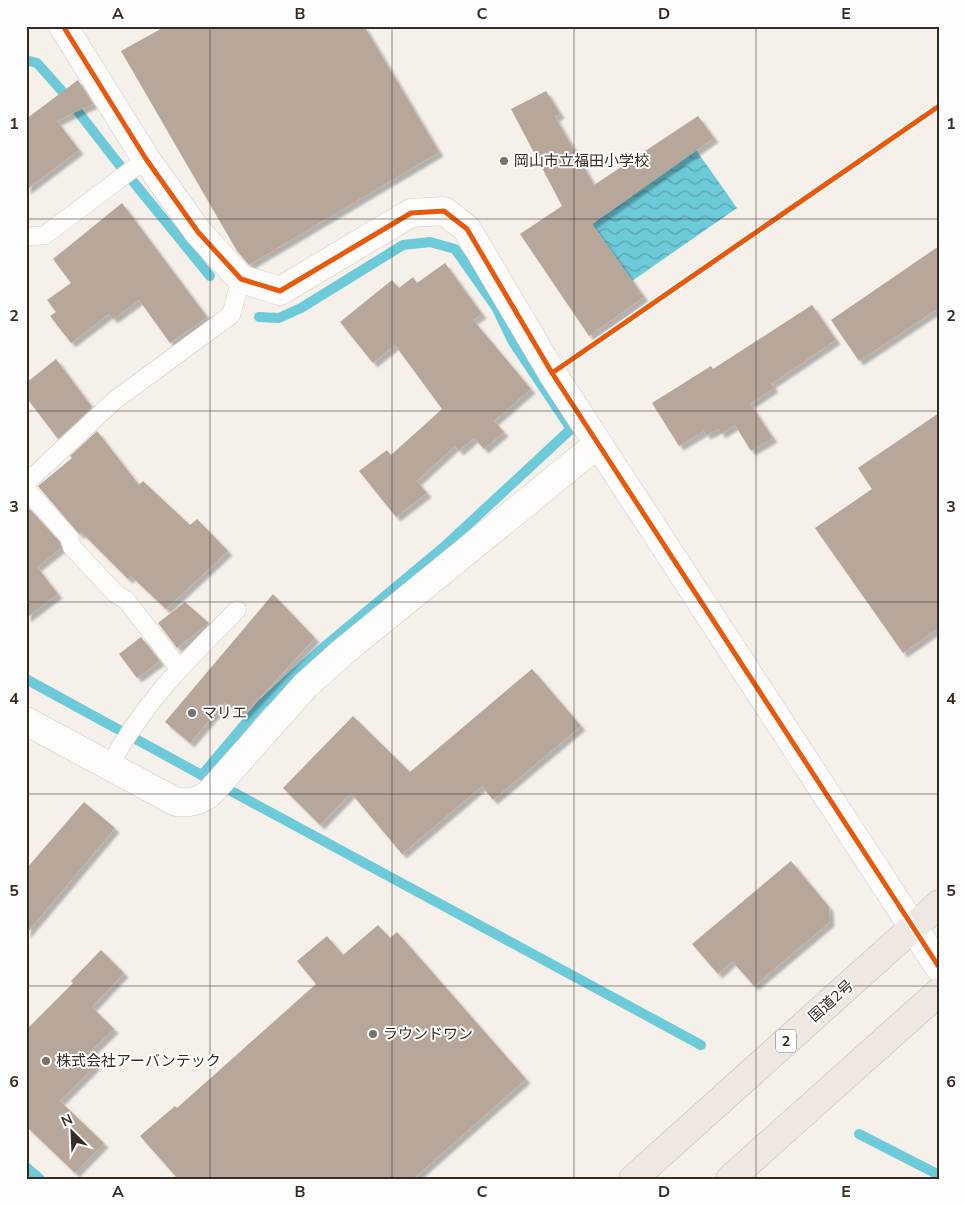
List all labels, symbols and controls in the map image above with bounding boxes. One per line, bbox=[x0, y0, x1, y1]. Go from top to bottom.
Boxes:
text: A bbox=[112, 3, 124, 25]
text: B bbox=[294, 3, 306, 25]
text: C bbox=[477, 3, 488, 25]
text: D bbox=[658, 3, 670, 25]
text: E bbox=[841, 3, 851, 25]
text: 1 bbox=[9, 113, 19, 135]
text: 1 bbox=[946, 113, 956, 135]
place label: 岡山市立福田小学校 bbox=[514, 151, 649, 171]
marker: 岡山市立福田小学校 bbox=[498, 155, 510, 167]
text: 2 bbox=[9, 305, 19, 327]
text: 2 bbox=[946, 305, 956, 327]
text: 3 bbox=[9, 496, 19, 518]
text: 3 bbox=[946, 496, 956, 518]
text: 4 bbox=[9, 688, 19, 710]
text: 4 bbox=[946, 688, 956, 710]
place label: マリエ bbox=[202, 703, 247, 723]
marker: マリエ bbox=[186, 707, 198, 719]
text: 5 bbox=[9, 880, 19, 902]
text: 5 bbox=[946, 880, 956, 902]
street label: 国道2号 bbox=[804, 975, 858, 1027]
place label: ラウンドワン bbox=[383, 1024, 473, 1044]
marker: ラウンドワン bbox=[367, 1028, 379, 1040]
road number: 2 bbox=[776, 1030, 796, 1052]
place label: 株式会社アーバンテック bbox=[56, 1051, 221, 1071]
marker: 株式会社アーバンテック bbox=[40, 1055, 52, 1067]
text: 6 bbox=[9, 1071, 19, 1093]
text: 6 bbox=[946, 1071, 956, 1093]
north arrow bbox=[48, 1108, 98, 1158]
text: N bbox=[58, 1110, 76, 1131]
text: A bbox=[112, 1181, 124, 1203]
text: B bbox=[294, 1181, 306, 1203]
text: C bbox=[477, 1181, 488, 1203]
text: D bbox=[658, 1181, 670, 1203]
text: E bbox=[841, 1181, 851, 1203]

